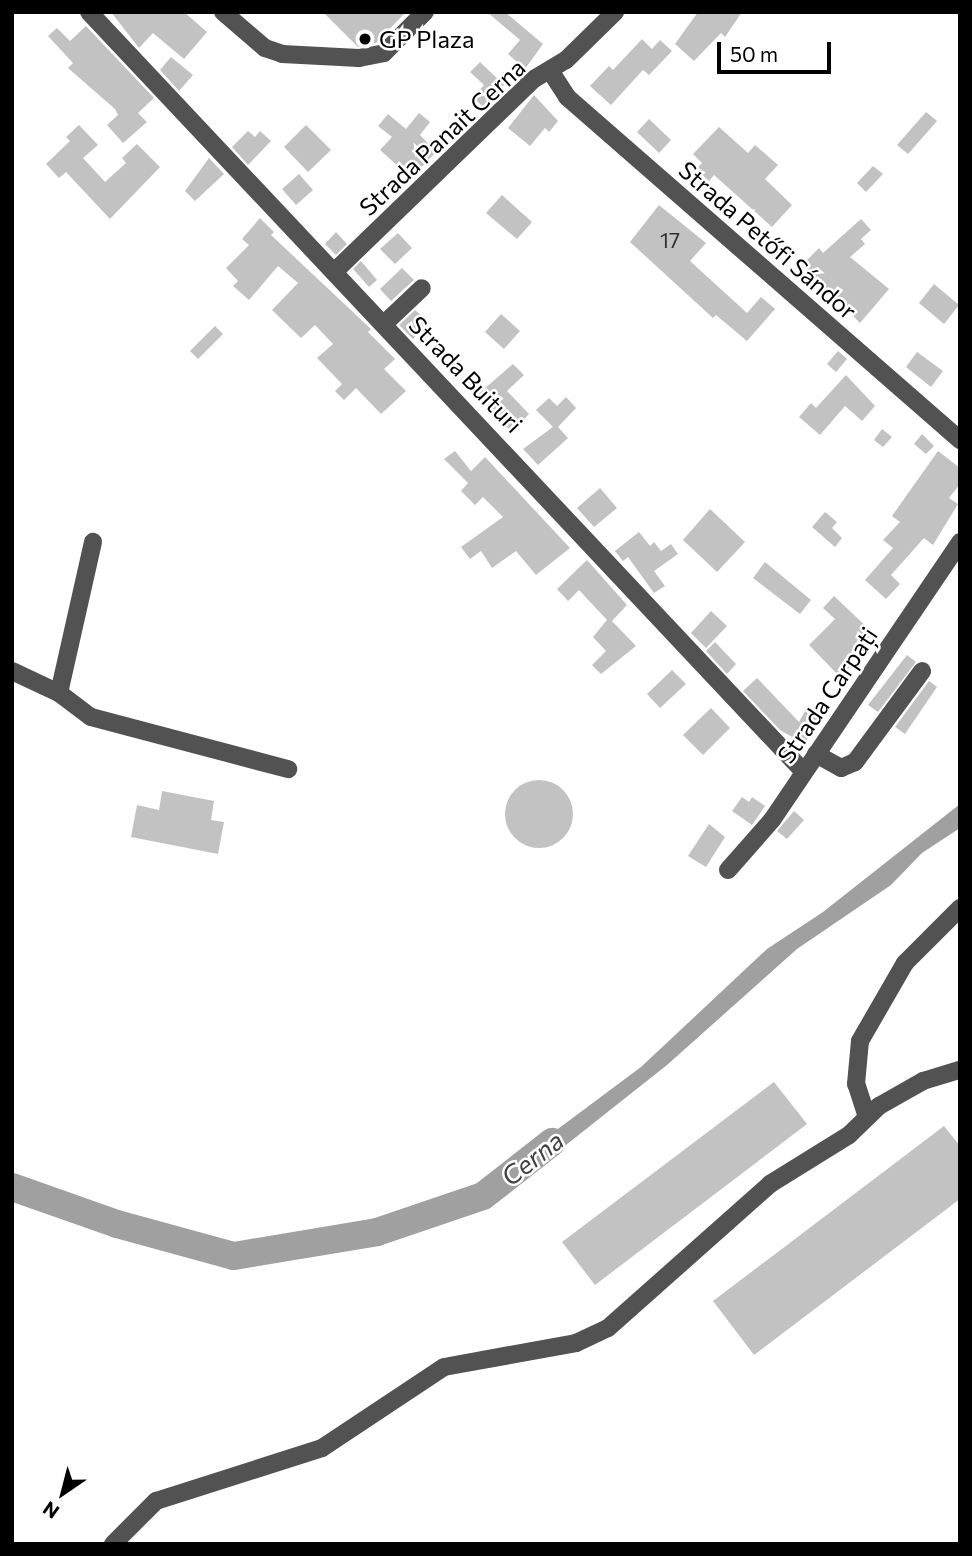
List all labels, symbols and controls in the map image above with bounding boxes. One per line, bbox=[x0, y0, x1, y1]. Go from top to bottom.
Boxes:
place label: GP Plaza bbox=[379, 25, 474, 53]
scale bar bbox=[720, 28, 834, 72]
marker: GP Plaza bbox=[357, 31, 373, 47]
text: 50 m bbox=[730, 41, 778, 66]
street label: Strada Panait Cerna bbox=[353, 53, 531, 221]
street label: Strada Petőfi Sándor bbox=[673, 155, 863, 325]
house number: 17 bbox=[660, 227, 680, 253]
street label: Strada Buituri bbox=[403, 310, 529, 438]
street label: Strada Carpați bbox=[771, 621, 883, 769]
water label: Cerna bbox=[495, 1124, 569, 1192]
north arrow bbox=[28, 1458, 98, 1528]
text: N bbox=[38, 1497, 63, 1524]

